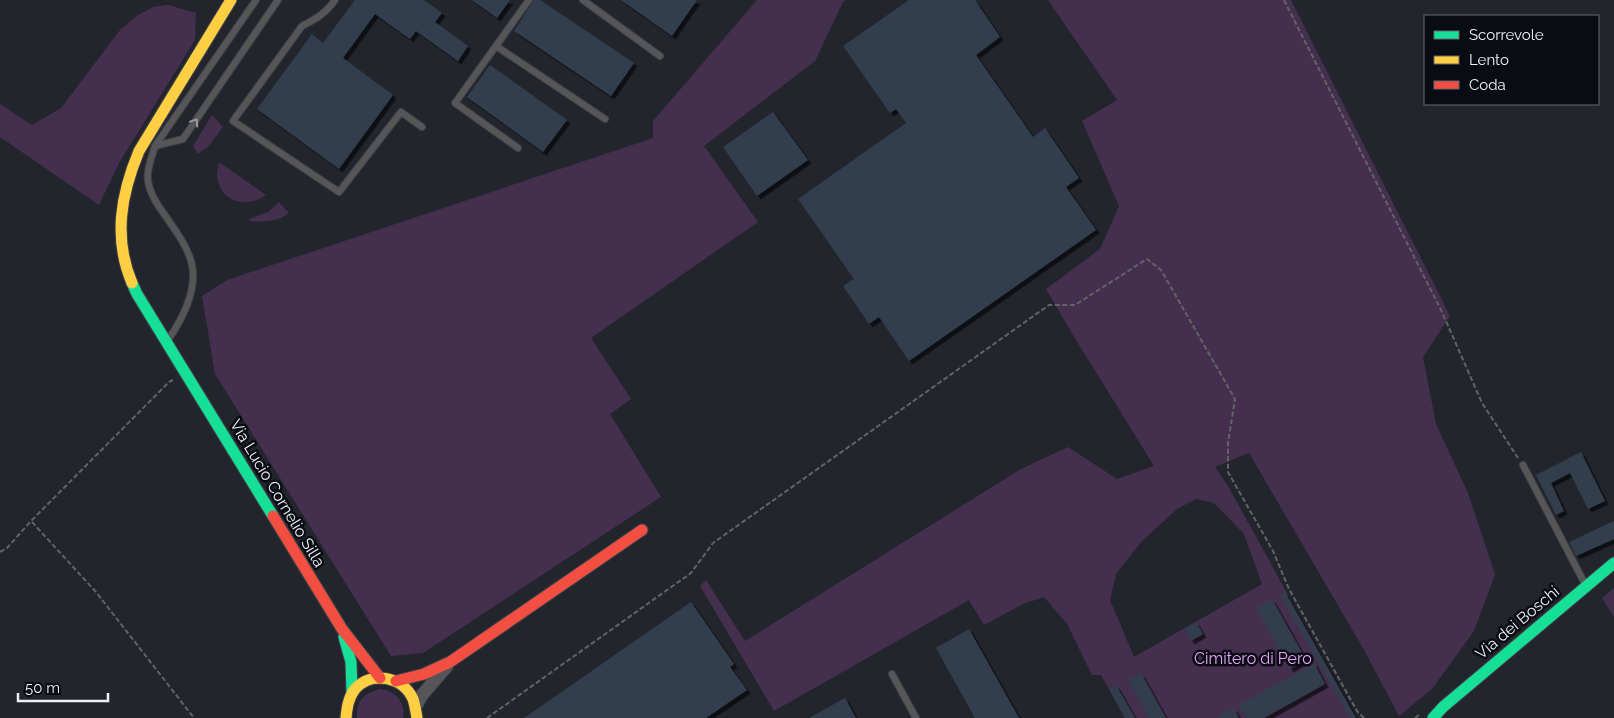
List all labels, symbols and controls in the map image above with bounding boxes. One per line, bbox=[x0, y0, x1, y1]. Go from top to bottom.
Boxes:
legend bbox=[1424, 15, 1599, 105]
text: Scorrevole bbox=[1469, 26, 1544, 44]
text: Lento bbox=[1469, 51, 1509, 69]
text: Coda bbox=[1469, 76, 1506, 94]
one-way arrow bbox=[188, 118, 198, 127]
street label: Via Lucio Cornelio Silla bbox=[226, 416, 329, 570]
street label: Via dei Boschi bbox=[1472, 582, 1563, 663]
park label: Cimitero di Pero bbox=[1194, 649, 1312, 668]
scale bar bbox=[18, 670, 108, 702]
text: 50 m bbox=[25, 679, 60, 697]

